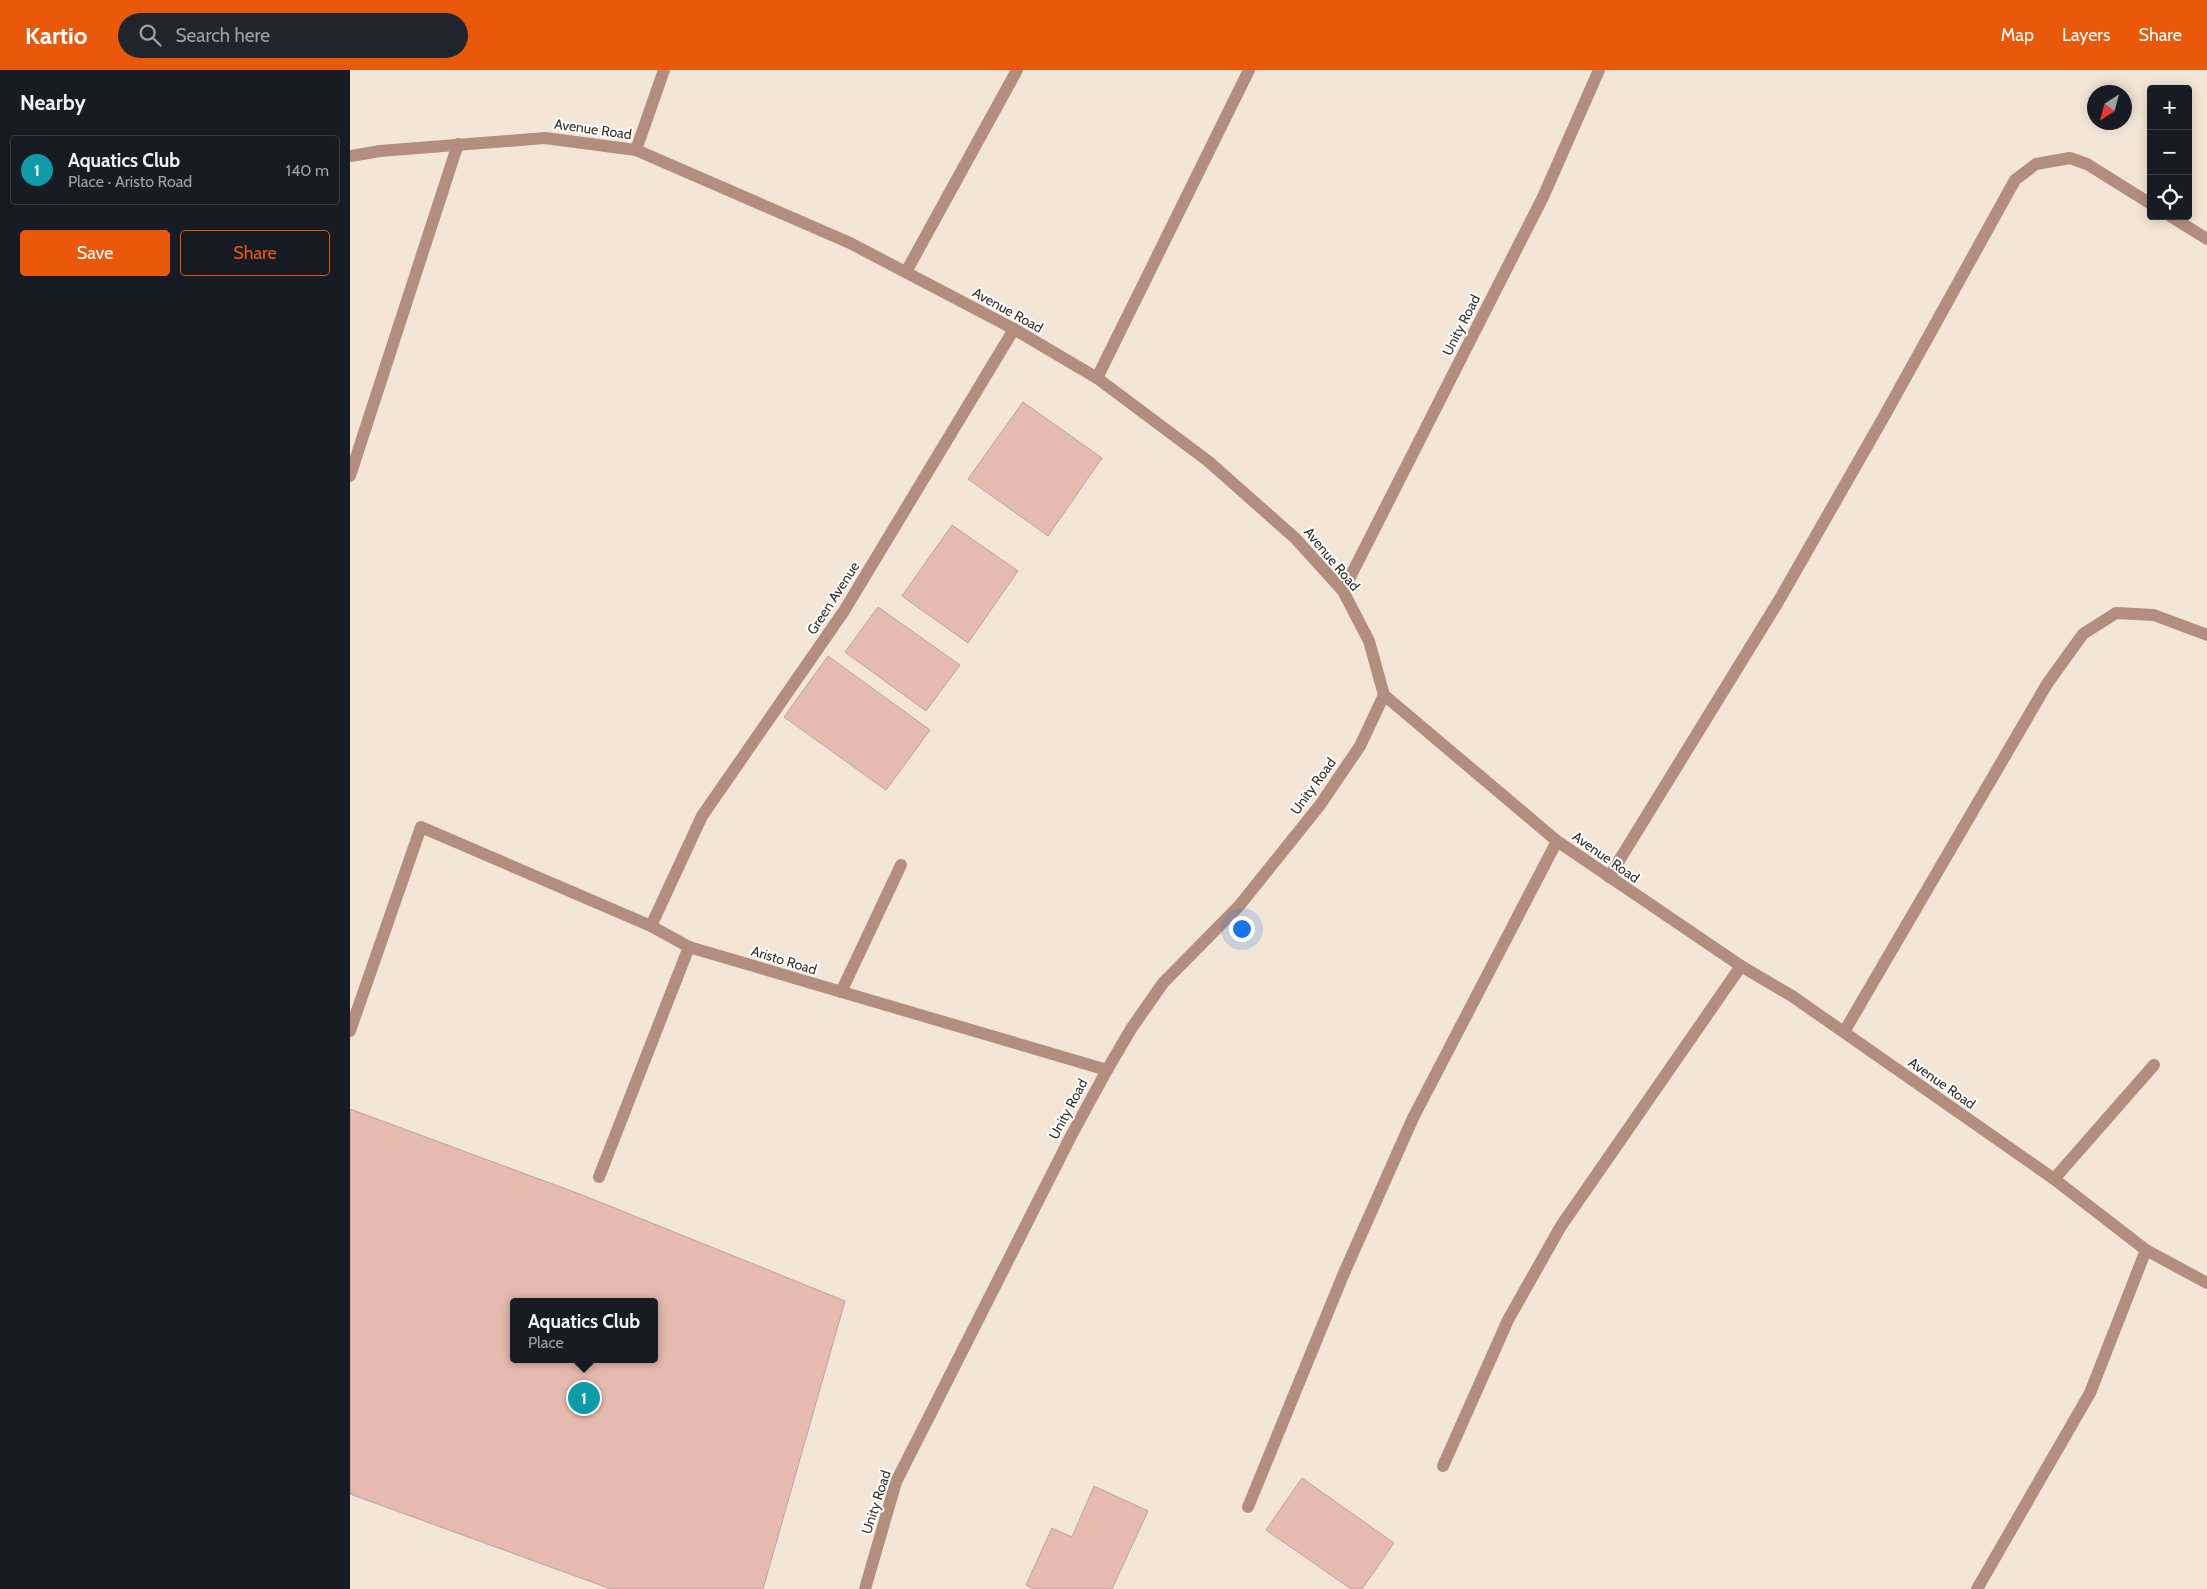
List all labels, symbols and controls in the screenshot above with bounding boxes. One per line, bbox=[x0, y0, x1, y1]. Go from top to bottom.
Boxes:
search box bbox=[118, 13, 468, 58]
text: Kartio bbox=[25, 21, 88, 50]
icon: search bbox=[136, 21, 164, 49]
text: Search here bbox=[176, 24, 270, 47]
text: Map bbox=[2001, 24, 2034, 46]
text: Layers bbox=[2062, 24, 2111, 46]
text: Share bbox=[2139, 24, 2182, 46]
north arrow bbox=[2087, 85, 2132, 130]
map controls bbox=[2147, 85, 2192, 220]
button: + bbox=[2147, 85, 2192, 130]
text: Nearby bbox=[20, 90, 86, 115]
street label: Avenue Road bbox=[553, 115, 633, 143]
button: − bbox=[2147, 130, 2192, 175]
text: Aquatics Club bbox=[68, 149, 180, 172]
text: 1 bbox=[34, 161, 40, 180]
text: 140 m bbox=[286, 161, 329, 180]
text: Place · Aristo Road bbox=[68, 172, 192, 191]
button: locate bbox=[2147, 175, 2192, 220]
button: Save bbox=[20, 230, 170, 276]
button: Share bbox=[180, 230, 330, 276]
street label: Avenue Road bbox=[970, 283, 1046, 337]
street label: Unity Road bbox=[1438, 292, 1484, 358]
street label: Avenue Road bbox=[1300, 523, 1364, 595]
street label: Green Avenue bbox=[803, 558, 863, 638]
street label: Unity Road bbox=[1286, 754, 1340, 818]
street label: Avenue Road bbox=[1569, 827, 1643, 887]
your location bbox=[1229, 916, 1255, 942]
street label: Aristo Road bbox=[749, 941, 819, 979]
street label: Avenue Road bbox=[1905, 1053, 1979, 1113]
street label: Unity Road bbox=[1045, 1076, 1091, 1142]
popup bbox=[510, 1298, 658, 1363]
text: Aquatics Club bbox=[528, 1310, 640, 1333]
text: Place bbox=[528, 1333, 564, 1352]
pin: 1 bbox=[568, 1379, 600, 1417]
street label: Unity Road bbox=[857, 1468, 895, 1536]

